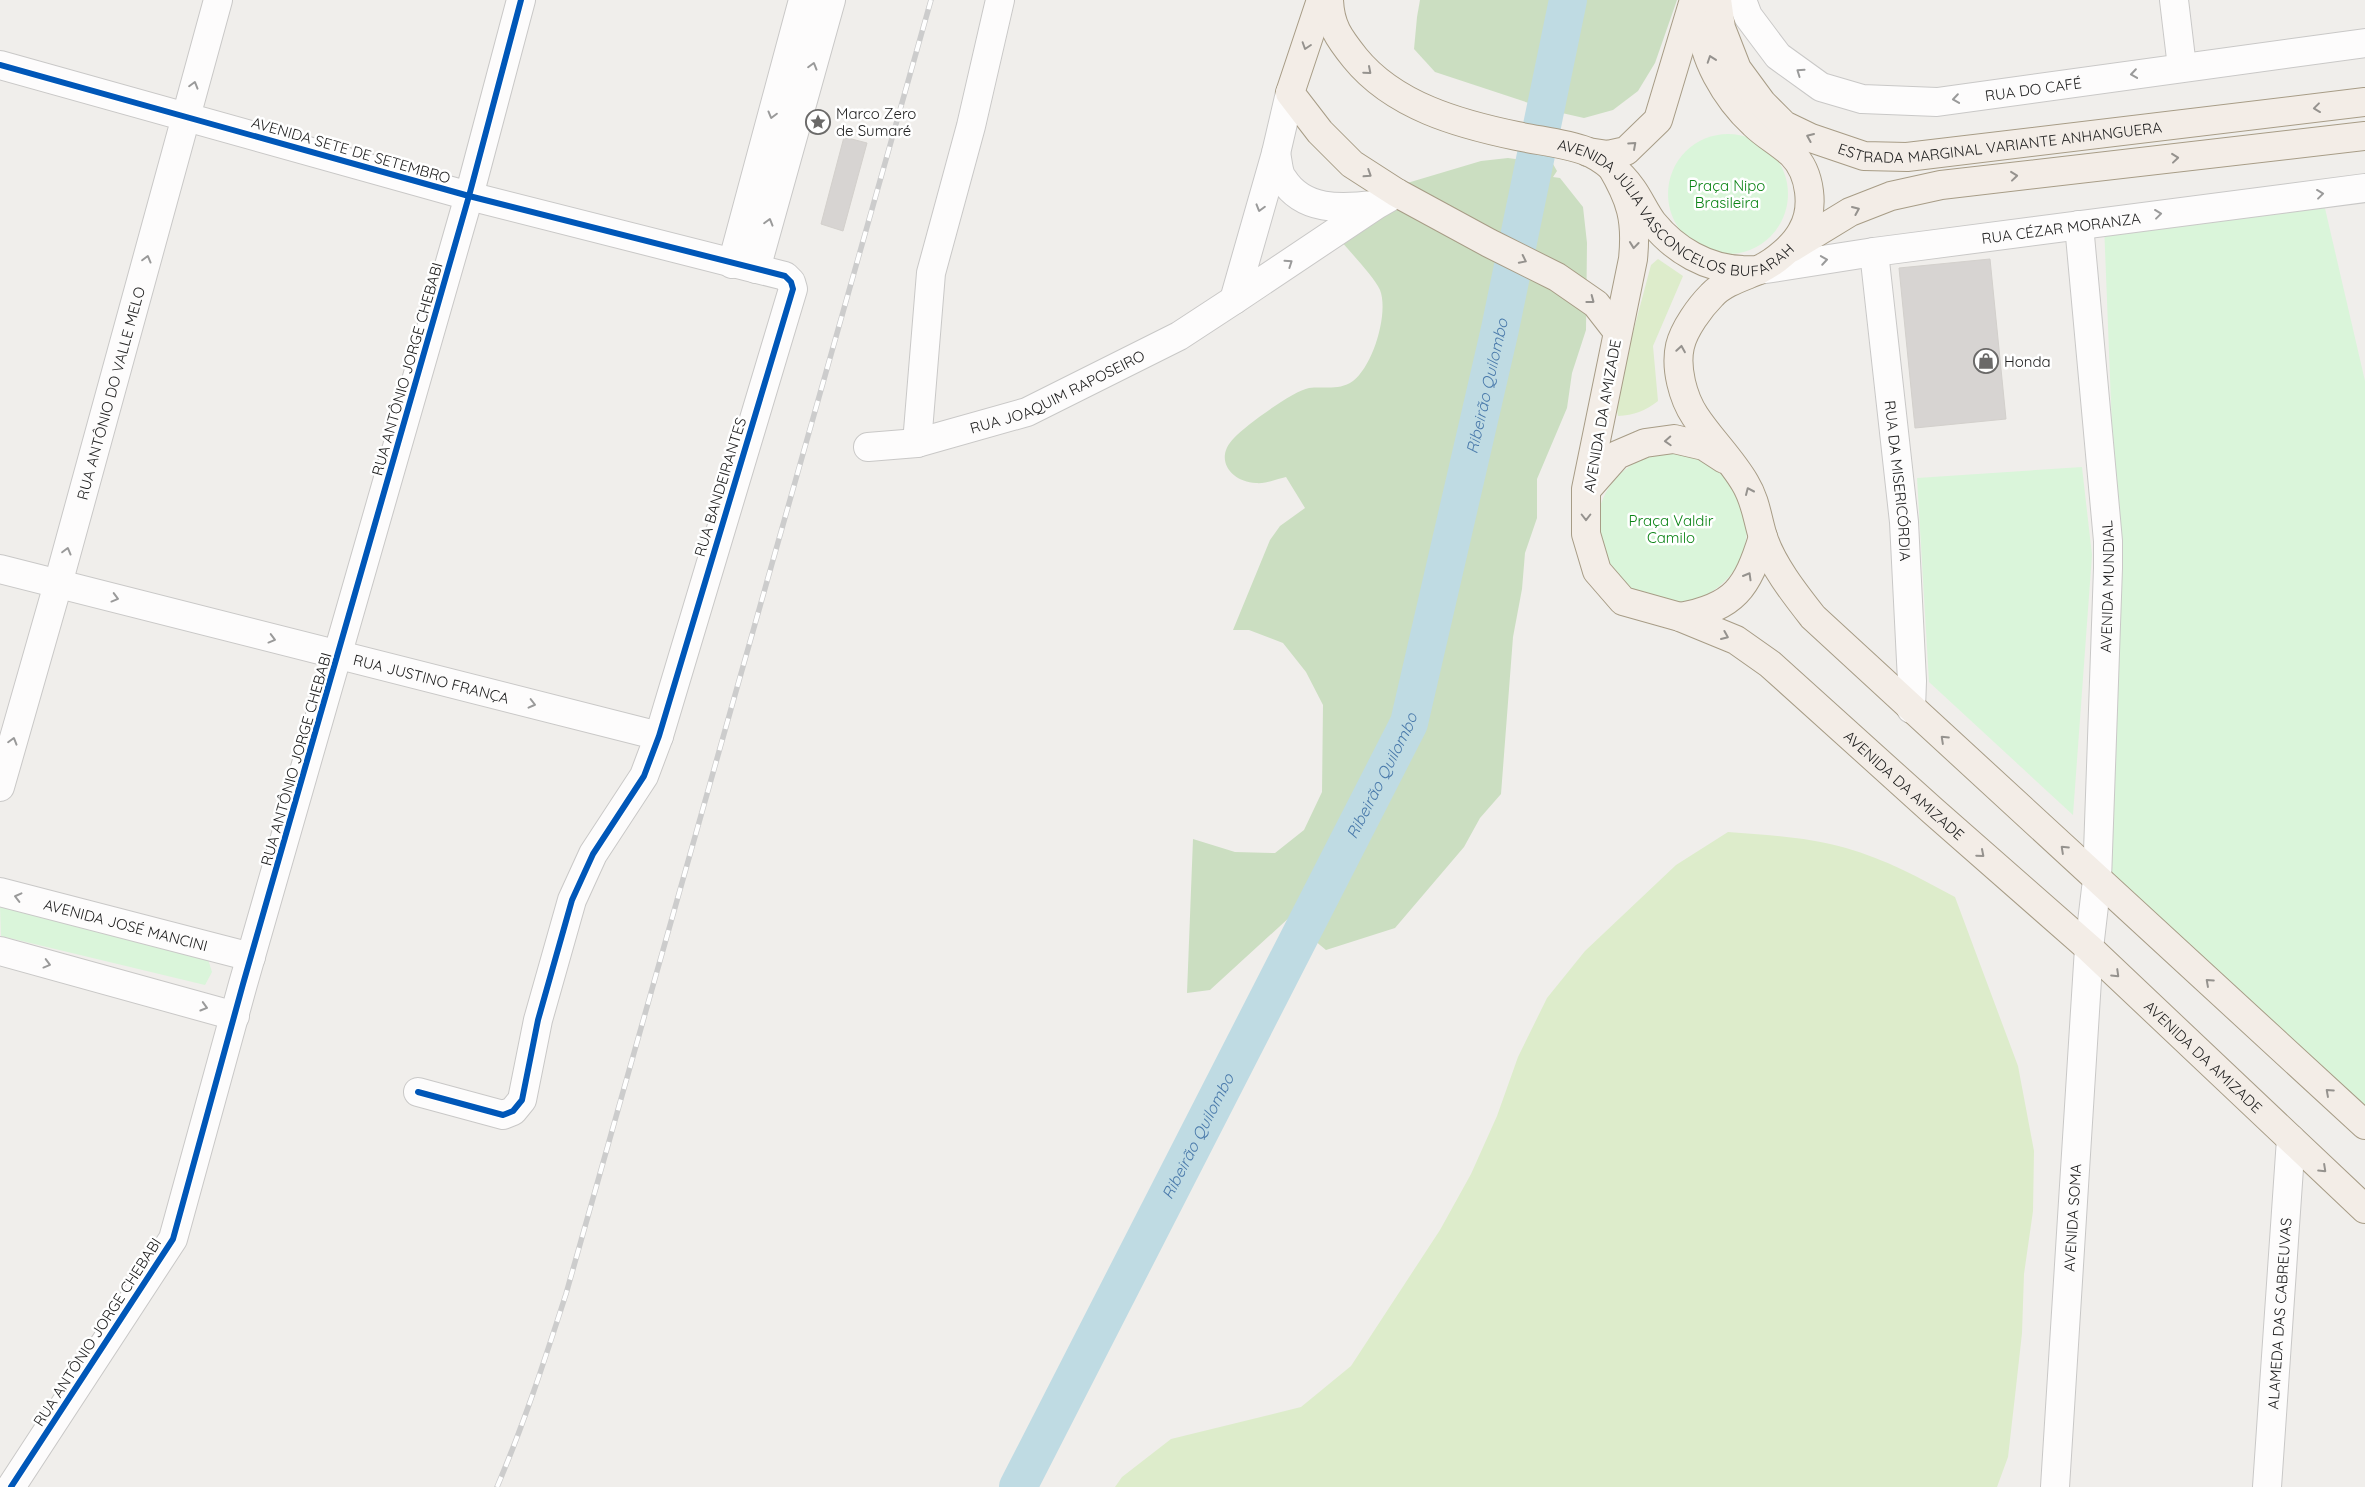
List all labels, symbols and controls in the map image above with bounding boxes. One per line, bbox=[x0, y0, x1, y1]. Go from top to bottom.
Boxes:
one-way arrow bbox=[1301, 42, 1311, 50]
one-way arrow bbox=[1707, 56, 1717, 64]
one-way arrow bbox=[807, 62, 817, 71]
one-way arrow bbox=[1362, 65, 1371, 74]
one-way arrow bbox=[2130, 68, 2138, 79]
one-way arrow bbox=[1797, 69, 1806, 78]
street label: RUA DO CAFÉ bbox=[1984, 73, 2083, 105]
one-way arrow bbox=[189, 81, 199, 90]
one-way arrow bbox=[1952, 94, 1960, 104]
one-way arrow bbox=[2312, 102, 2320, 113]
place label: Marco Zero de Sumaré bbox=[836, 104, 916, 140]
place icon: Marco Zero de Sumaré bbox=[805, 109, 831, 135]
one-way arrow bbox=[767, 110, 778, 119]
street label: AVENIDA SETE DE SETEMBRO bbox=[249, 112, 453, 188]
street label: ESTRADA MARGINAL VARIANTE ANHANGUERA bbox=[1836, 117, 2163, 167]
one-way arrow bbox=[1806, 133, 1815, 143]
street label: AVENIDA JÚLIA VASCONCELOS BUFARAH bbox=[1556, 134, 1798, 280]
one-way arrow bbox=[1627, 142, 1636, 151]
one-way arrow bbox=[2171, 153, 2179, 164]
one-way arrow bbox=[1363, 168, 1372, 177]
one-way arrow bbox=[2010, 171, 2018, 182]
park label: Praça Nipo Brasileira bbox=[1689, 176, 1765, 212]
one-way arrow bbox=[2316, 189, 2324, 200]
one-way arrow bbox=[1256, 204, 1266, 212]
one-way arrow bbox=[1851, 206, 1860, 217]
street label: RUA CÉZAR MORANZA bbox=[1980, 208, 2142, 247]
one-way arrow bbox=[2154, 210, 2163, 220]
one-way arrow bbox=[763, 218, 774, 227]
one-way arrow bbox=[1629, 241, 1640, 249]
one-way arrow bbox=[141, 254, 152, 263]
one-way arrow bbox=[1518, 254, 1527, 264]
one-way arrow bbox=[1820, 256, 1828, 266]
street label: RUA ANTÔNIO JORGE CHEBABI bbox=[367, 260, 447, 478]
one-way arrow bbox=[1283, 260, 1293, 269]
street label: RUA ANTÔNIO DO VALLE MELO bbox=[72, 284, 149, 502]
one-way arrow bbox=[1585, 294, 1595, 303]
water label: Ribeirão Quilombo bbox=[1462, 315, 1512, 456]
street label: AVENIDA DA AMIZADE bbox=[1579, 338, 1625, 494]
street label: RUA JOAQUIM RAPOSEIRO bbox=[968, 345, 1148, 437]
one-way arrow bbox=[1675, 345, 1686, 353]
shop icon: Honda bbox=[1973, 348, 1999, 374]
place label: Honda bbox=[2004, 352, 2051, 371]
street label: RUA DA MISERICÓRDIA bbox=[1881, 399, 1915, 562]
street label: RUA BANDEIRANTES bbox=[690, 415, 750, 559]
one-way arrow bbox=[1664, 435, 1672, 446]
one-way arrow bbox=[1744, 487, 1755, 496]
park label: Praça Valdir Camilo bbox=[1629, 511, 1714, 547]
one-way arrow bbox=[1581, 514, 1591, 521]
street label: AVENIDA MUNDIAL bbox=[2096, 520, 2118, 653]
one-way arrow bbox=[62, 547, 72, 555]
one-way arrow bbox=[1742, 572, 1752, 581]
one-way arrow bbox=[111, 593, 119, 603]
one-way arrow bbox=[1720, 629, 1729, 640]
one-way arrow bbox=[268, 633, 277, 644]
street label: RUA JUSTINO FRANÇA bbox=[351, 649, 512, 707]
street label: RUA ANTÔNIO JORGE CHEBABI bbox=[256, 650, 336, 868]
one-way arrow bbox=[527, 699, 535, 709]
water label: Ribeirão Quilombo bbox=[1342, 710, 1421, 842]
street label: AVENIDA DA AMIZADE bbox=[1840, 726, 1969, 844]
one-way arrow bbox=[1941, 736, 1950, 745]
one-way arrow bbox=[8, 737, 18, 745]
one-way arrow bbox=[2060, 846, 2069, 855]
one-way arrow bbox=[1976, 848, 1985, 857]
one-way arrow bbox=[13, 892, 22, 903]
street label: AVENIDA JOSÉ MANCINI bbox=[42, 894, 210, 955]
one-way arrow bbox=[42, 958, 51, 968]
one-way arrow bbox=[2110, 968, 2119, 977]
one-way arrow bbox=[2206, 979, 2215, 988]
street label: AVENIDA DA AMIZADE bbox=[2141, 996, 2267, 1117]
one-way arrow bbox=[199, 1002, 207, 1012]
water label: Ribeirão Quilombo bbox=[1157, 1069, 1238, 1202]
one-way arrow bbox=[2326, 1089, 2335, 1098]
street label: AVENIDA SOMA bbox=[2059, 1163, 2085, 1272]
one-way arrow bbox=[2317, 1163, 2326, 1172]
street label: ALAMEDA DAS CABREUVAS bbox=[2263, 1217, 2295, 1410]
street label: RUA ANTÔNIO JORGE CHEBABI bbox=[29, 1234, 165, 1430]

